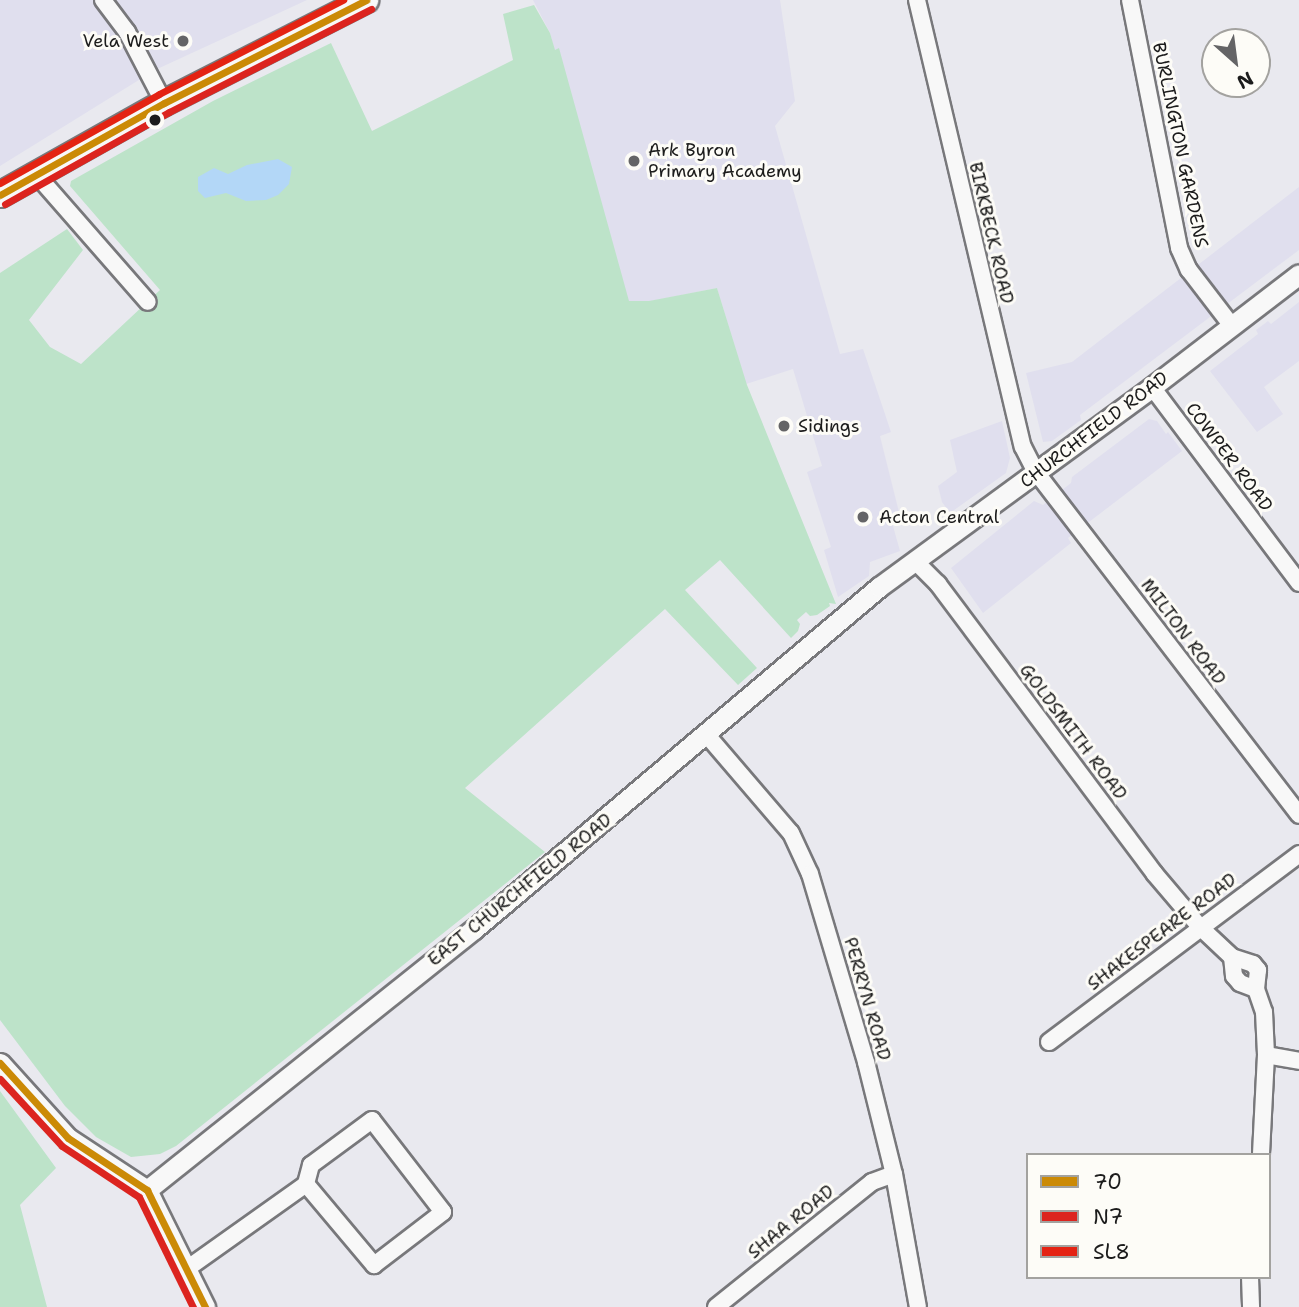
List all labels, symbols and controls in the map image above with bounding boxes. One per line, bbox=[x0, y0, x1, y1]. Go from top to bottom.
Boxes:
north arrow bbox=[1201, 28, 1271, 98]
place label: Vela West bbox=[83, 30, 169, 52]
marker: Vela West bbox=[175, 33, 191, 49]
street label: BURLINGTON GARDENS bbox=[1148, 40, 1212, 250]
text: N bbox=[1233, 66, 1258, 95]
unlabelled marker bbox=[148, 113, 162, 127]
place label: Ark Byron Primary Academy bbox=[648, 140, 802, 182]
marker: Ark Byron Primary Academy bbox=[626, 153, 642, 169]
street label: BIRKBECK ROAD bbox=[964, 160, 1018, 306]
street label: CHURCHFIELD ROAD bbox=[1016, 367, 1172, 493]
street label: COWPER ROAD bbox=[1181, 398, 1277, 516]
place label: Sidings bbox=[798, 415, 860, 437]
marker: Sidings bbox=[776, 418, 792, 434]
place label: Acton Central bbox=[879, 506, 999, 528]
marker: Acton Central bbox=[853, 507, 873, 527]
street label: MILTON ROAD bbox=[1136, 575, 1230, 689]
street label: GOLDSMITH ROAD bbox=[1015, 660, 1131, 804]
street label: EAST CHURCHFIELD ROAD bbox=[424, 809, 616, 971]
street label: SHAKESPEARE ROAD bbox=[1083, 869, 1241, 995]
street label: PERRYN ROAD bbox=[839, 935, 895, 1063]
legend bbox=[1026, 1153, 1271, 1279]
text: 70 bbox=[1093, 1168, 1122, 1196]
street label: SHAA ROAD bbox=[743, 1181, 839, 1263]
text: N7 bbox=[1093, 1203, 1123, 1231]
text: SL8 bbox=[1093, 1238, 1130, 1266]

